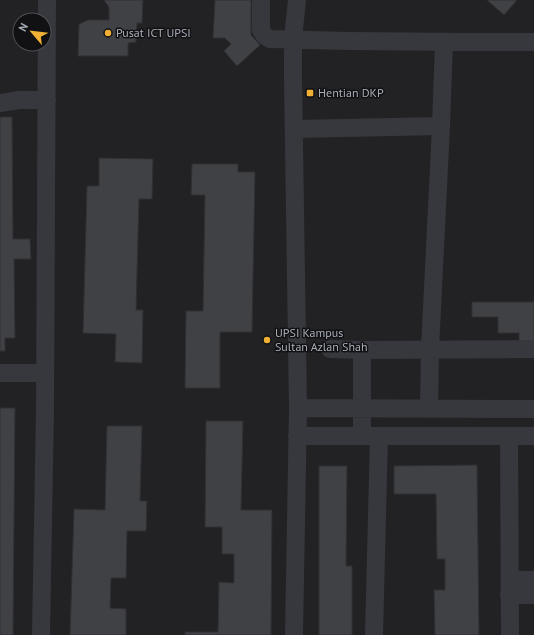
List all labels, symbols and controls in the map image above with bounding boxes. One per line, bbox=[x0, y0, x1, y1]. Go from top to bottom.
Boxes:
north arrow bbox=[12, 12, 52, 52]
text: N bbox=[15, 21, 31, 34]
place label: Pusat ICT UPSI bbox=[116, 25, 191, 40]
marker: Pusat ICT UPSI bbox=[103, 28, 113, 38]
place label: Hentian DKP bbox=[318, 85, 384, 100]
marker: Hentian DKP bbox=[305, 88, 315, 98]
place label: UPSI Kampus Sultan Azlan Shah bbox=[275, 325, 368, 354]
marker: UPSI Kampus Sultan Azlan Shah bbox=[262, 335, 272, 345]

